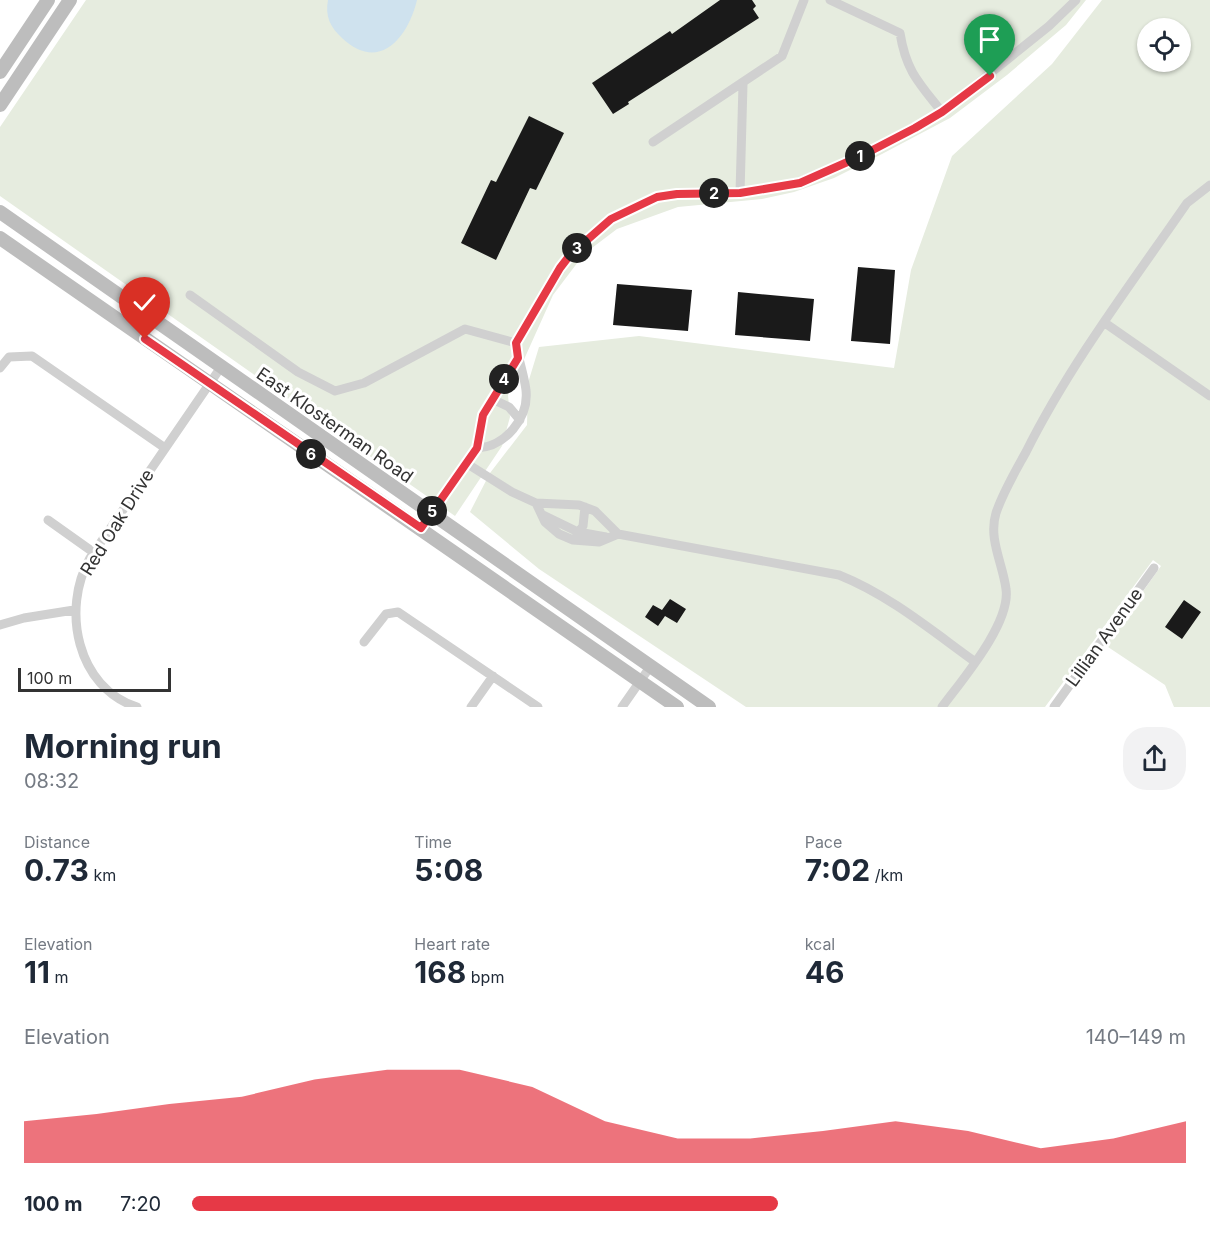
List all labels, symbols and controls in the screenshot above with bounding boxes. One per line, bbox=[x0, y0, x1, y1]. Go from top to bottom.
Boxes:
pin bbox=[964, 14, 1015, 76]
map controls bbox=[1137, 18, 1191, 72]
button: locate bbox=[1137, 18, 1191, 72]
icon: arrive bbox=[973, 23, 1006, 56]
pin: 1 bbox=[845, 141, 875, 171]
text: 1 bbox=[857, 146, 863, 166]
pin: 2 bbox=[699, 178, 729, 208]
text: 2 bbox=[709, 183, 719, 203]
pin: 3 bbox=[562, 233, 592, 263]
text: 3 bbox=[572, 238, 582, 258]
pin bbox=[119, 277, 170, 339]
icon: check bbox=[128, 286, 161, 319]
street label: East Klosterman Road bbox=[253, 363, 417, 487]
pin: 4 bbox=[489, 364, 519, 394]
text: 4 bbox=[499, 369, 509, 389]
pin: 6 bbox=[296, 439, 326, 469]
text: 6 bbox=[306, 444, 316, 464]
street label: Red Oak Drive bbox=[76, 465, 158, 579]
pin: 5 bbox=[417, 496, 447, 526]
text: 5 bbox=[427, 501, 437, 521]
street label: Lillian Avenue bbox=[1061, 584, 1147, 690]
scale bar bbox=[18, 665, 171, 692]
text: 100 m bbox=[27, 668, 72, 688]
text: Morning run bbox=[24, 726, 222, 766]
button: share bbox=[1123, 727, 1186, 790]
text: 08:32 bbox=[24, 769, 79, 793]
text: Distance bbox=[24, 832, 90, 852]
text: Time bbox=[414, 832, 452, 852]
text: Pace bbox=[805, 832, 842, 852]
text: 0.73 bbox=[24, 852, 89, 888]
text: 5:08 bbox=[414, 852, 483, 888]
text: 7:02 bbox=[805, 852, 870, 888]
text: km bbox=[89, 865, 116, 885]
text: /km bbox=[870, 865, 903, 885]
text: Elevation bbox=[24, 934, 93, 954]
text: Heart rate bbox=[414, 934, 490, 954]
text: kcal bbox=[805, 934, 835, 954]
text: 11 bbox=[24, 954, 50, 990]
text: 168 bbox=[414, 954, 466, 990]
text: 46 bbox=[805, 954, 844, 990]
text: m bbox=[50, 967, 68, 987]
text: bpm bbox=[466, 967, 504, 987]
text: Elevation bbox=[24, 1025, 110, 1049]
text: 140–149 m bbox=[1086, 1025, 1186, 1049]
text: 100 m bbox=[24, 1192, 83, 1216]
text: 7:20 bbox=[120, 1192, 161, 1216]

